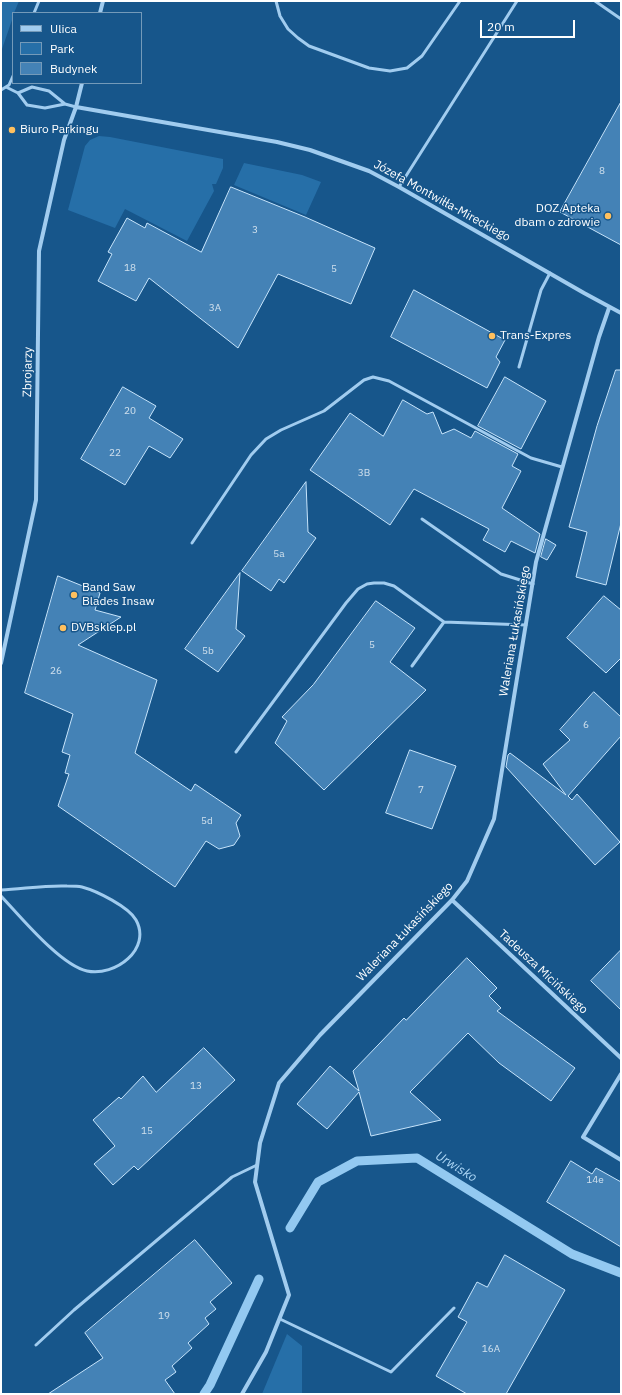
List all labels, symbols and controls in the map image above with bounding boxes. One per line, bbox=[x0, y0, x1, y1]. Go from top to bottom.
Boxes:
legend bbox=[12, 12, 142, 84]
scale bar bbox=[482, 12, 577, 38]
text: 20 m bbox=[487, 19, 515, 34]
text: Ulica bbox=[50, 21, 77, 36]
text: Park bbox=[50, 41, 74, 56]
text: Budynek bbox=[50, 61, 97, 76]
place label: Biuro Parkingu bbox=[20, 123, 99, 137]
marker: Biuro Parkingu bbox=[7, 125, 17, 135]
street label: Józefa Montwiłła-Mireckiego bbox=[371, 157, 513, 245]
house number: 8 bbox=[599, 165, 605, 177]
place label: DOZ Apteka dbam o zdrowie bbox=[515, 202, 600, 230]
marker: DOZ Apteka dbam o zdrowie bbox=[603, 211, 613, 221]
house number: 3 bbox=[252, 224, 258, 236]
house number: 18 bbox=[124, 262, 136, 274]
house number: 5 bbox=[331, 263, 337, 275]
house number: 3A bbox=[209, 302, 221, 314]
place label: Trans-Expres bbox=[500, 329, 571, 343]
marker: Trans-Expres bbox=[487, 331, 497, 341]
street label: Zbrojarzy bbox=[20, 347, 36, 397]
house number: 20 bbox=[124, 405, 136, 417]
house number: 22 bbox=[109, 447, 121, 459]
house number: 3B bbox=[358, 467, 370, 479]
house number: 5a bbox=[273, 548, 285, 560]
street label: Waleriana Łukasińskiego bbox=[496, 564, 534, 698]
place label: Band Saw Blades Insaw bbox=[82, 581, 155, 609]
marker: Band Saw Blades Insaw bbox=[69, 590, 79, 600]
place label: DVBsklep.pl bbox=[71, 621, 136, 635]
marker: DVBsklep.pl bbox=[58, 623, 68, 633]
house number: 5 bbox=[369, 639, 375, 651]
house number: 5b bbox=[202, 645, 214, 657]
house number: 26 bbox=[50, 665, 62, 677]
house number: 6 bbox=[583, 719, 589, 731]
house number: 7 bbox=[418, 784, 424, 796]
house number: 5d bbox=[201, 815, 213, 827]
street label: Waleriana Łukasińskiego bbox=[354, 879, 456, 985]
street label: Tadeusza Micińskiego bbox=[495, 927, 591, 1017]
house number: 13 bbox=[190, 1080, 202, 1092]
house number: 15 bbox=[141, 1125, 153, 1137]
water label: Urwisko bbox=[432, 1148, 480, 1186]
house number: 14e bbox=[586, 1174, 604, 1186]
house number: 19 bbox=[158, 1310, 170, 1322]
house number: 16A bbox=[482, 1343, 500, 1355]

